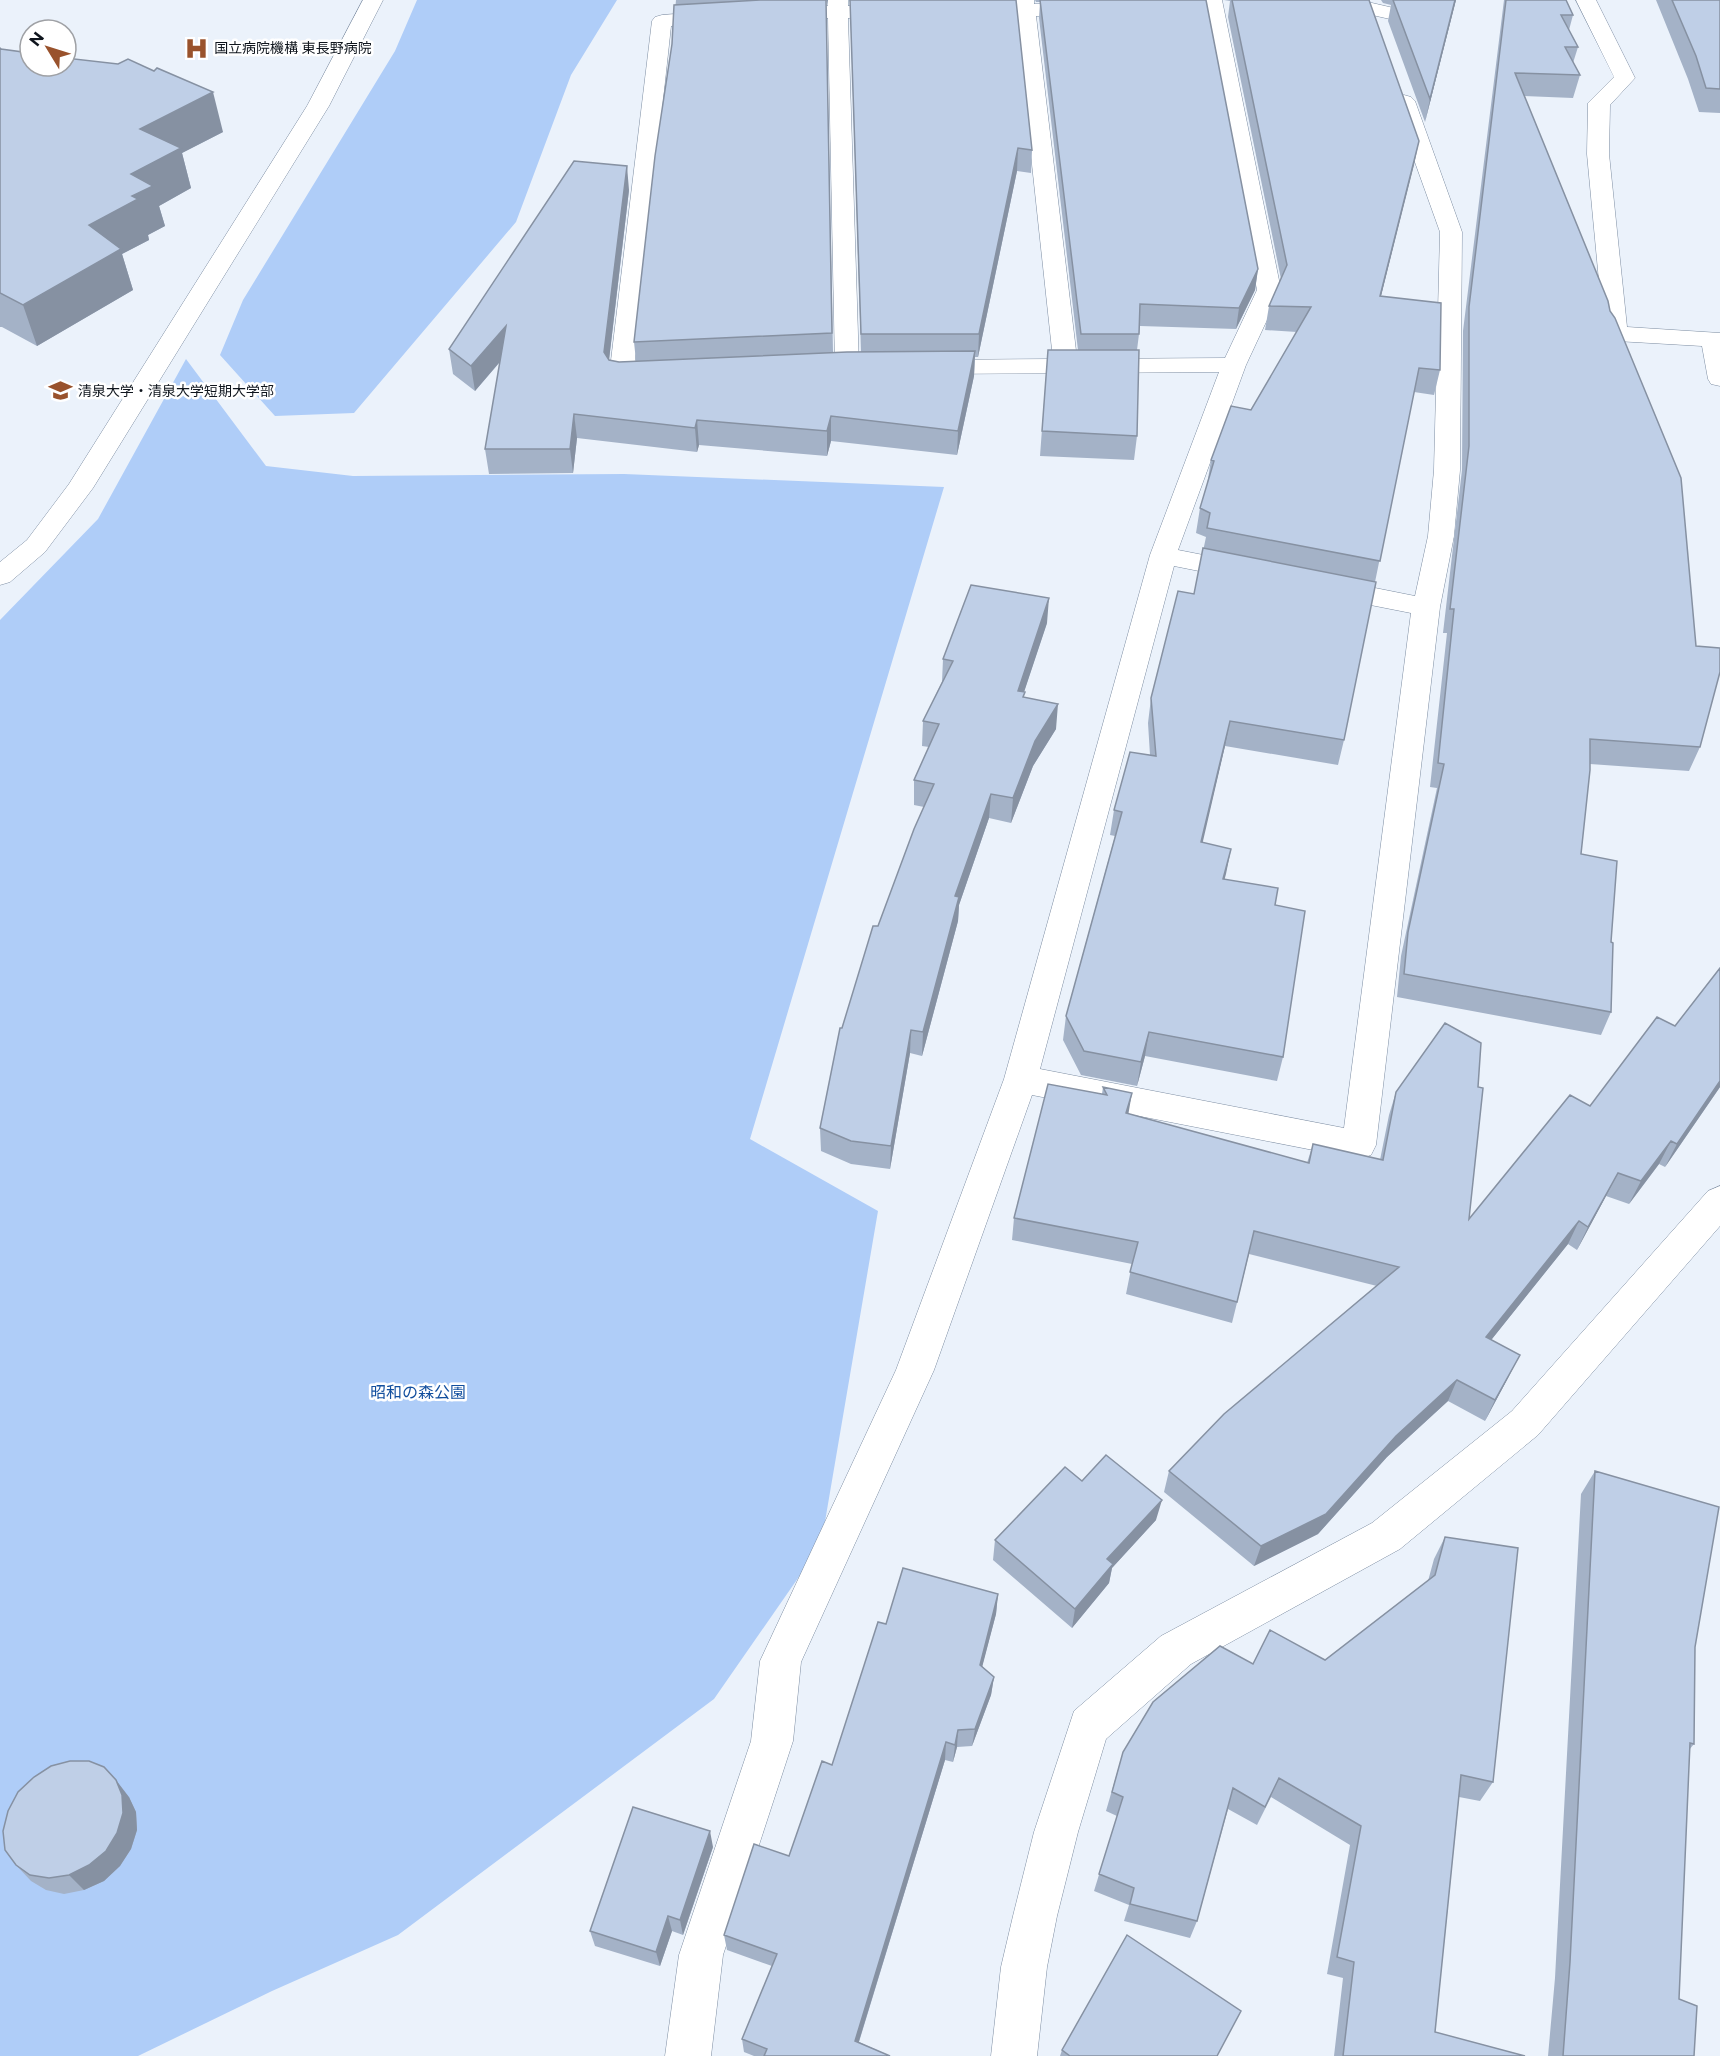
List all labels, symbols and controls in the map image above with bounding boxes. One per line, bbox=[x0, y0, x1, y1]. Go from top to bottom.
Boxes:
north arrow bbox=[18, 18, 78, 78]
text: N bbox=[25, 28, 48, 50]
hospital icon: 国立病院機構 東長野病院 bbox=[183, 35, 209, 61]
place label: 国立病院機構 東長野病院 bbox=[214, 39, 372, 57]
school or university icon: 清泉大学・清泉大学短期大学部 bbox=[47, 378, 73, 404]
place label: 清泉大学・清泉大学短期大学部 bbox=[78, 382, 274, 400]
park label: 昭和の森公園 bbox=[370, 1383, 466, 1402]

